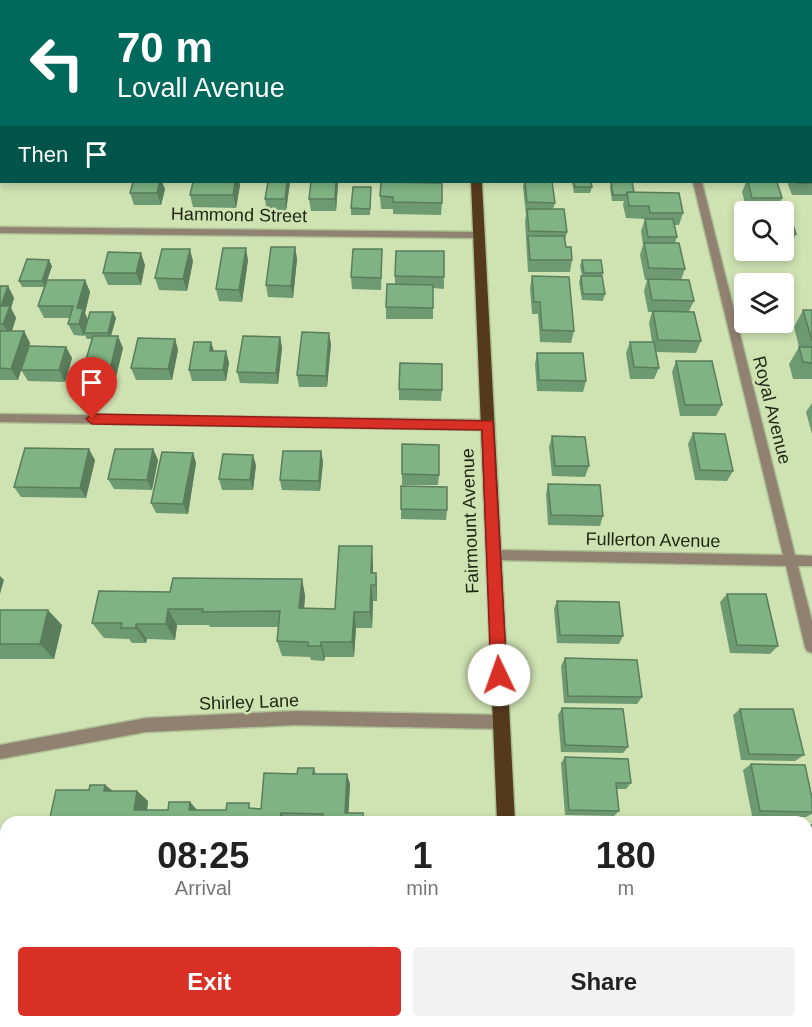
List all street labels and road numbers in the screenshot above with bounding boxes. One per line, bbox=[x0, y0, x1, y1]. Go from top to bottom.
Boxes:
street label: Hammond Street bbox=[171, 204, 307, 226]
street label: Royal Avenue bbox=[749, 354, 795, 466]
street label: Fairmount Avenue bbox=[457, 448, 483, 594]
street label: Fullerton Avenue bbox=[585, 529, 721, 551]
street label: Shirley Lane bbox=[199, 690, 299, 714]

